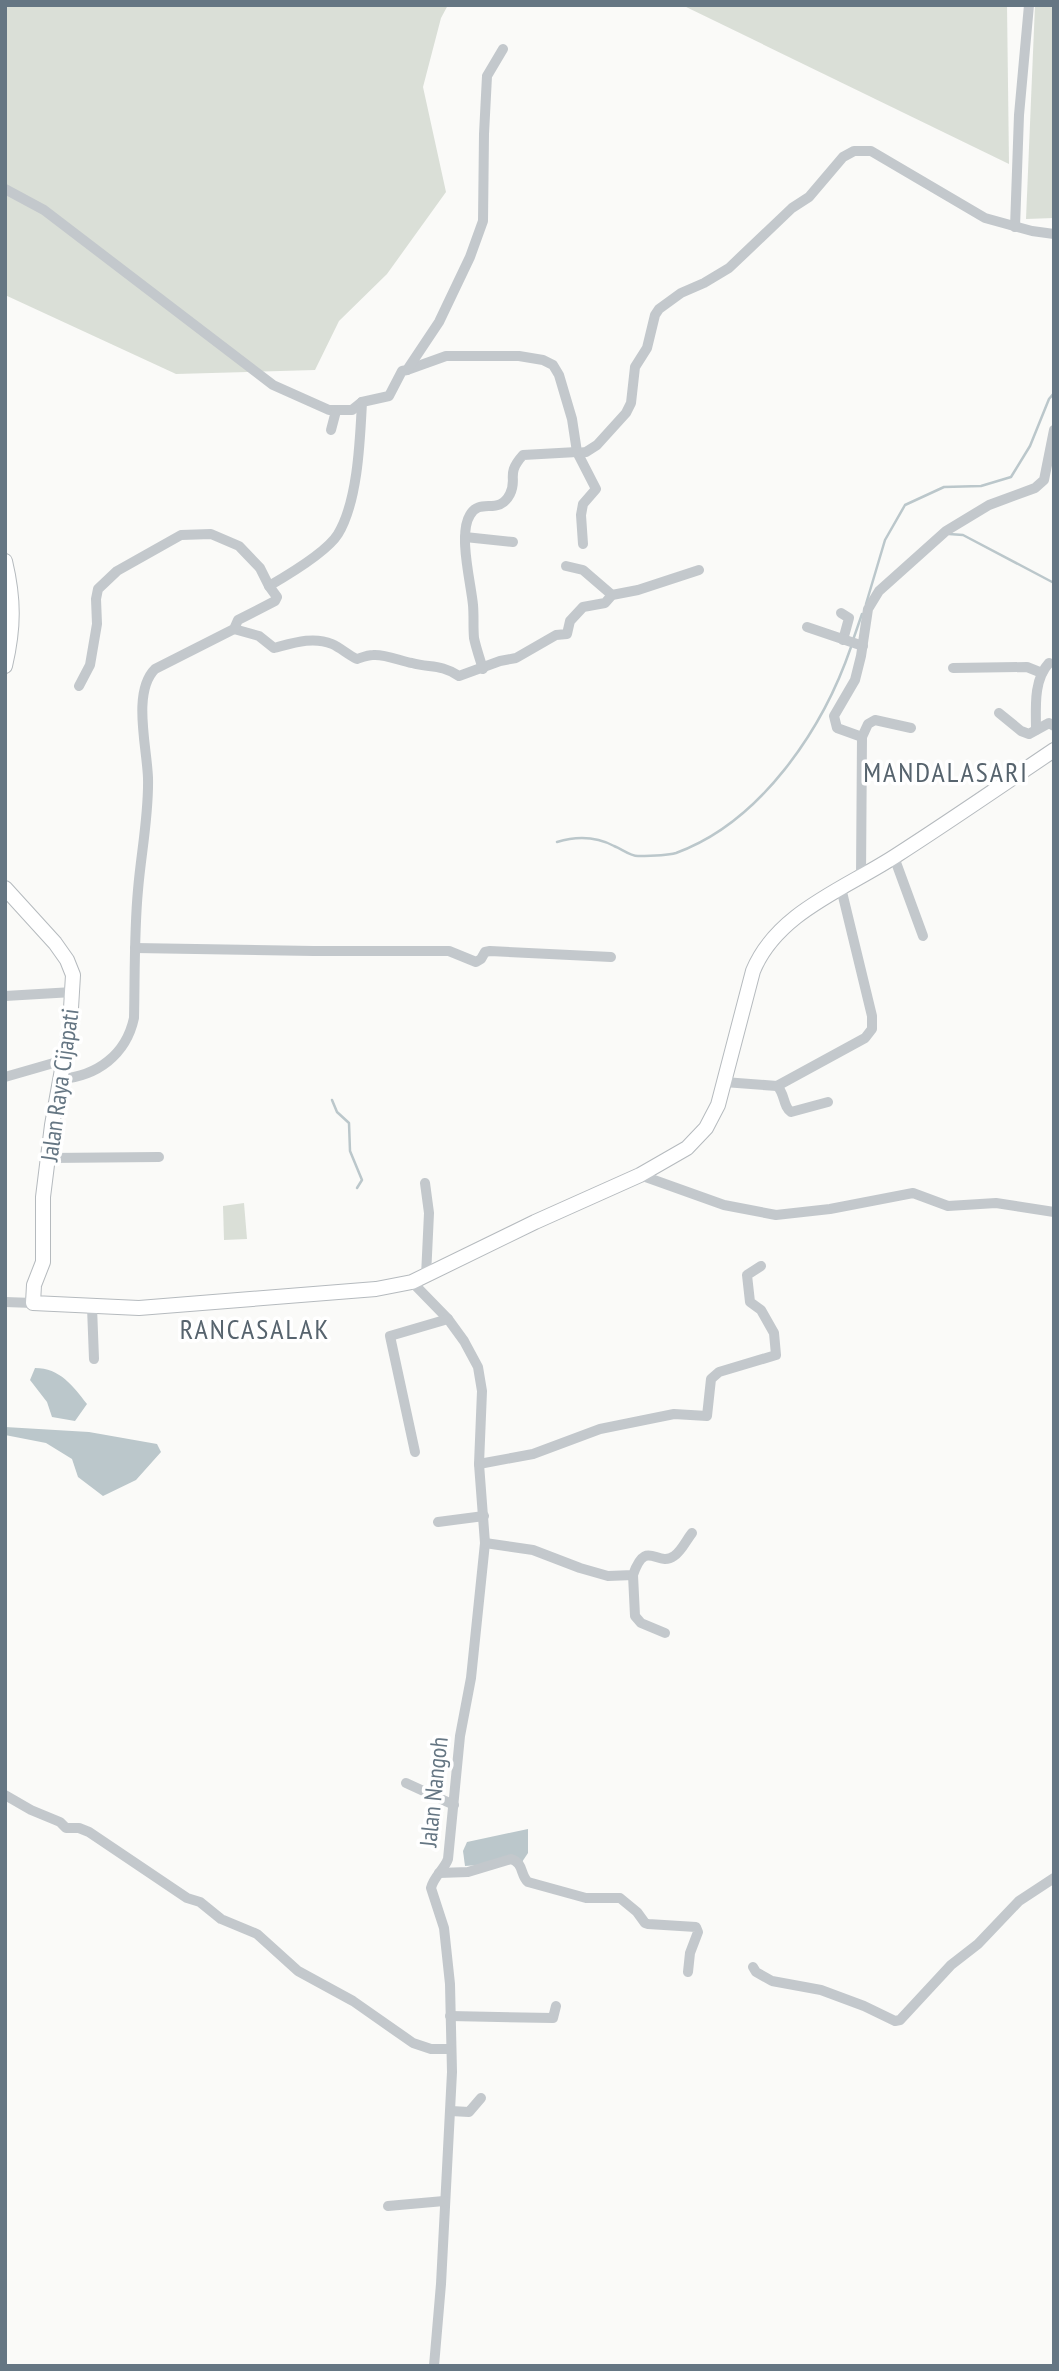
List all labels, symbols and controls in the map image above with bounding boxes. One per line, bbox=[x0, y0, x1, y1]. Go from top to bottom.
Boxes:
district label: MANDALASARI bbox=[863, 753, 1029, 790]
street label: Jalan Raya Cijapati bbox=[33, 1007, 86, 1164]
district label: RANCASALAK bbox=[180, 1310, 330, 1347]
street label: Jalan Nangoh bbox=[412, 1735, 455, 1850]

